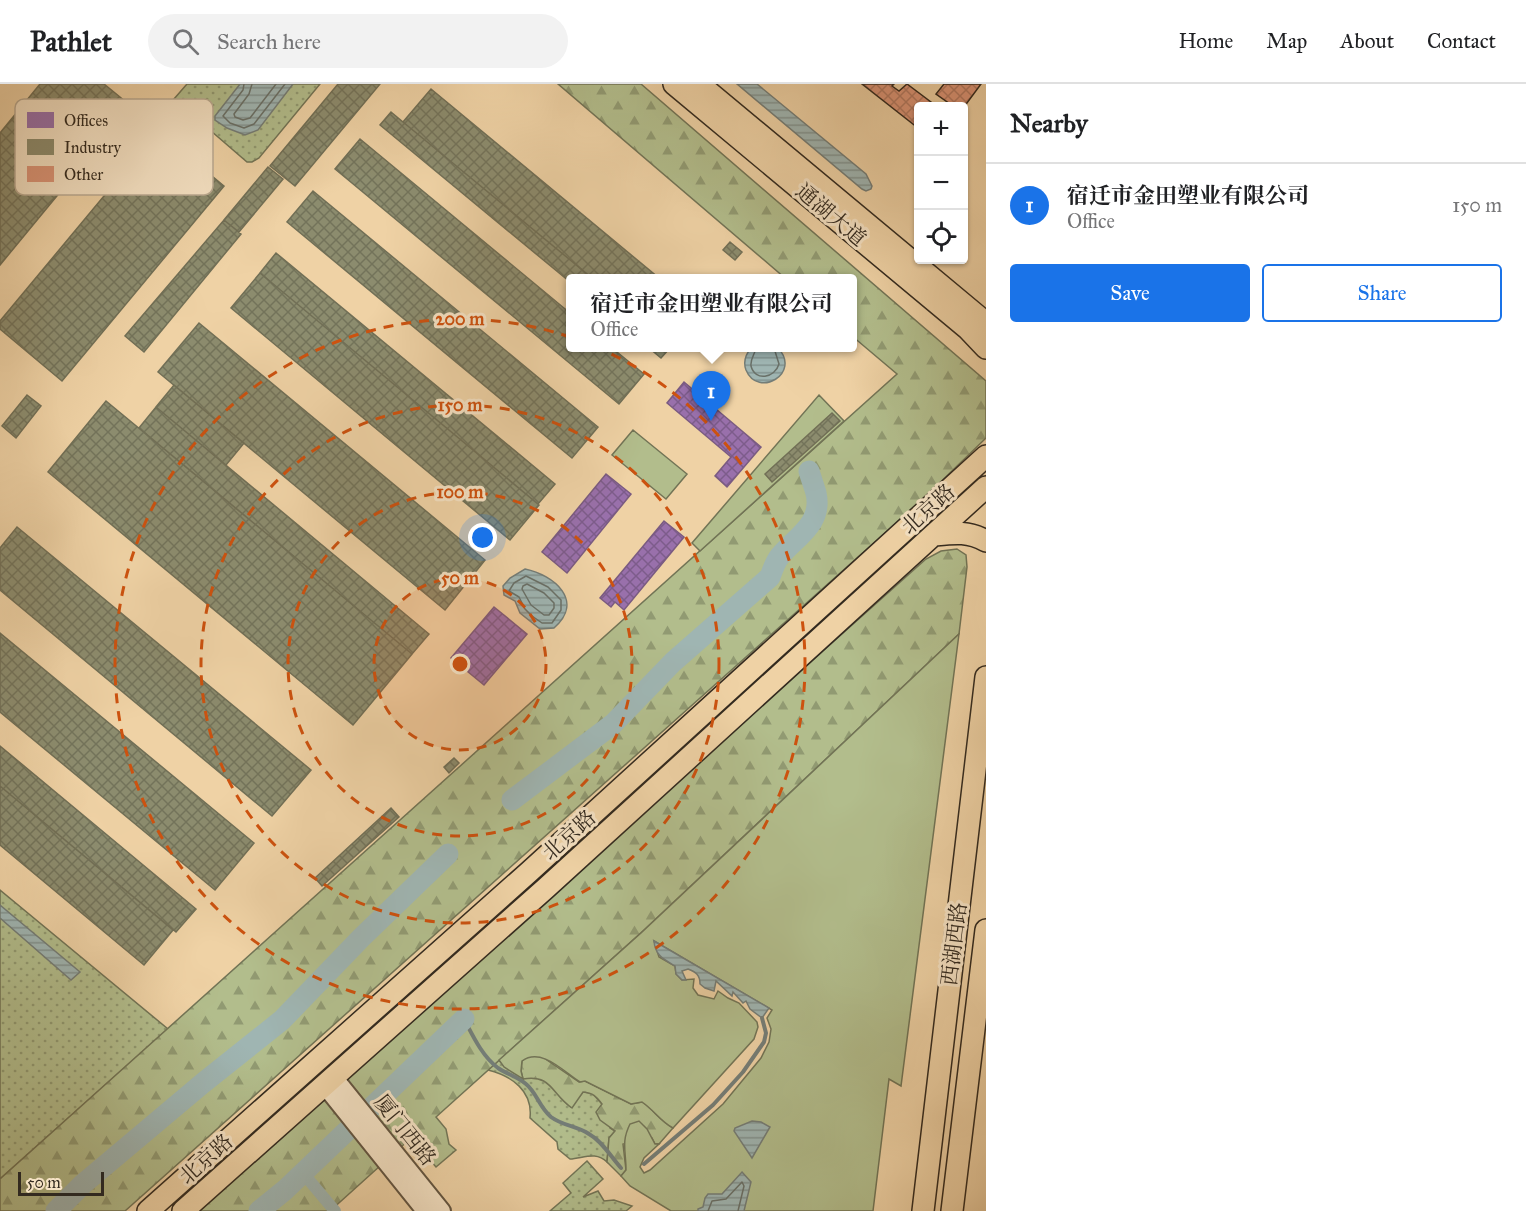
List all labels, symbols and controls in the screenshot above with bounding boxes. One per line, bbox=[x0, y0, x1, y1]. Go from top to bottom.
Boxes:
search box bbox=[148, 14, 568, 68]
text: Pathlet bbox=[30, 24, 112, 59]
icon: search bbox=[169, 25, 202, 58]
text: Search here bbox=[217, 28, 321, 55]
text: Home bbox=[1178, 28, 1233, 54]
text: Map bbox=[1266, 28, 1307, 54]
text: About bbox=[1340, 28, 1394, 54]
text: Contact bbox=[1427, 28, 1496, 54]
legend bbox=[15, 99, 213, 195]
map controls bbox=[914, 102, 968, 264]
button: + bbox=[914, 102, 968, 156]
text: Nearby bbox=[1010, 107, 1088, 139]
text: Offices bbox=[64, 111, 108, 130]
text: Industry bbox=[64, 138, 122, 157]
button: − bbox=[914, 156, 968, 210]
text: Other bbox=[64, 165, 103, 184]
street label: 通湖大道 bbox=[790, 178, 872, 252]
text: 宿迁市金田塑业有限公司 bbox=[1067, 182, 1309, 209]
text: 1 bbox=[1026, 193, 1033, 217]
text: 150 m bbox=[1452, 193, 1502, 217]
text: Office bbox=[1067, 209, 1115, 233]
button: locate bbox=[914, 210, 968, 264]
button: Save bbox=[1010, 264, 1250, 322]
button: Share bbox=[1262, 264, 1502, 322]
popup bbox=[566, 274, 857, 352]
text: 宿迁市金田塑业有限公司 bbox=[590, 290, 833, 317]
text: 200 m bbox=[436, 308, 485, 330]
text: Office bbox=[590, 317, 638, 341]
pin: 1 bbox=[692, 372, 730, 421]
text: 150 m bbox=[438, 394, 483, 416]
street label: 北京路 bbox=[896, 478, 960, 540]
text: 100 m bbox=[437, 481, 484, 503]
your location bbox=[468, 523, 497, 552]
text: 50 m bbox=[441, 567, 480, 589]
centre of rings bbox=[450, 654, 470, 674]
street label: 北京路 bbox=[537, 804, 601, 866]
street label: 西湖西路 bbox=[936, 901, 972, 987]
street label: 厦门西路 bbox=[368, 1089, 442, 1171]
street label: 北京路 bbox=[174, 1128, 238, 1190]
scale bar bbox=[18, 1169, 104, 1196]
text: 50 m bbox=[27, 1173, 61, 1192]

